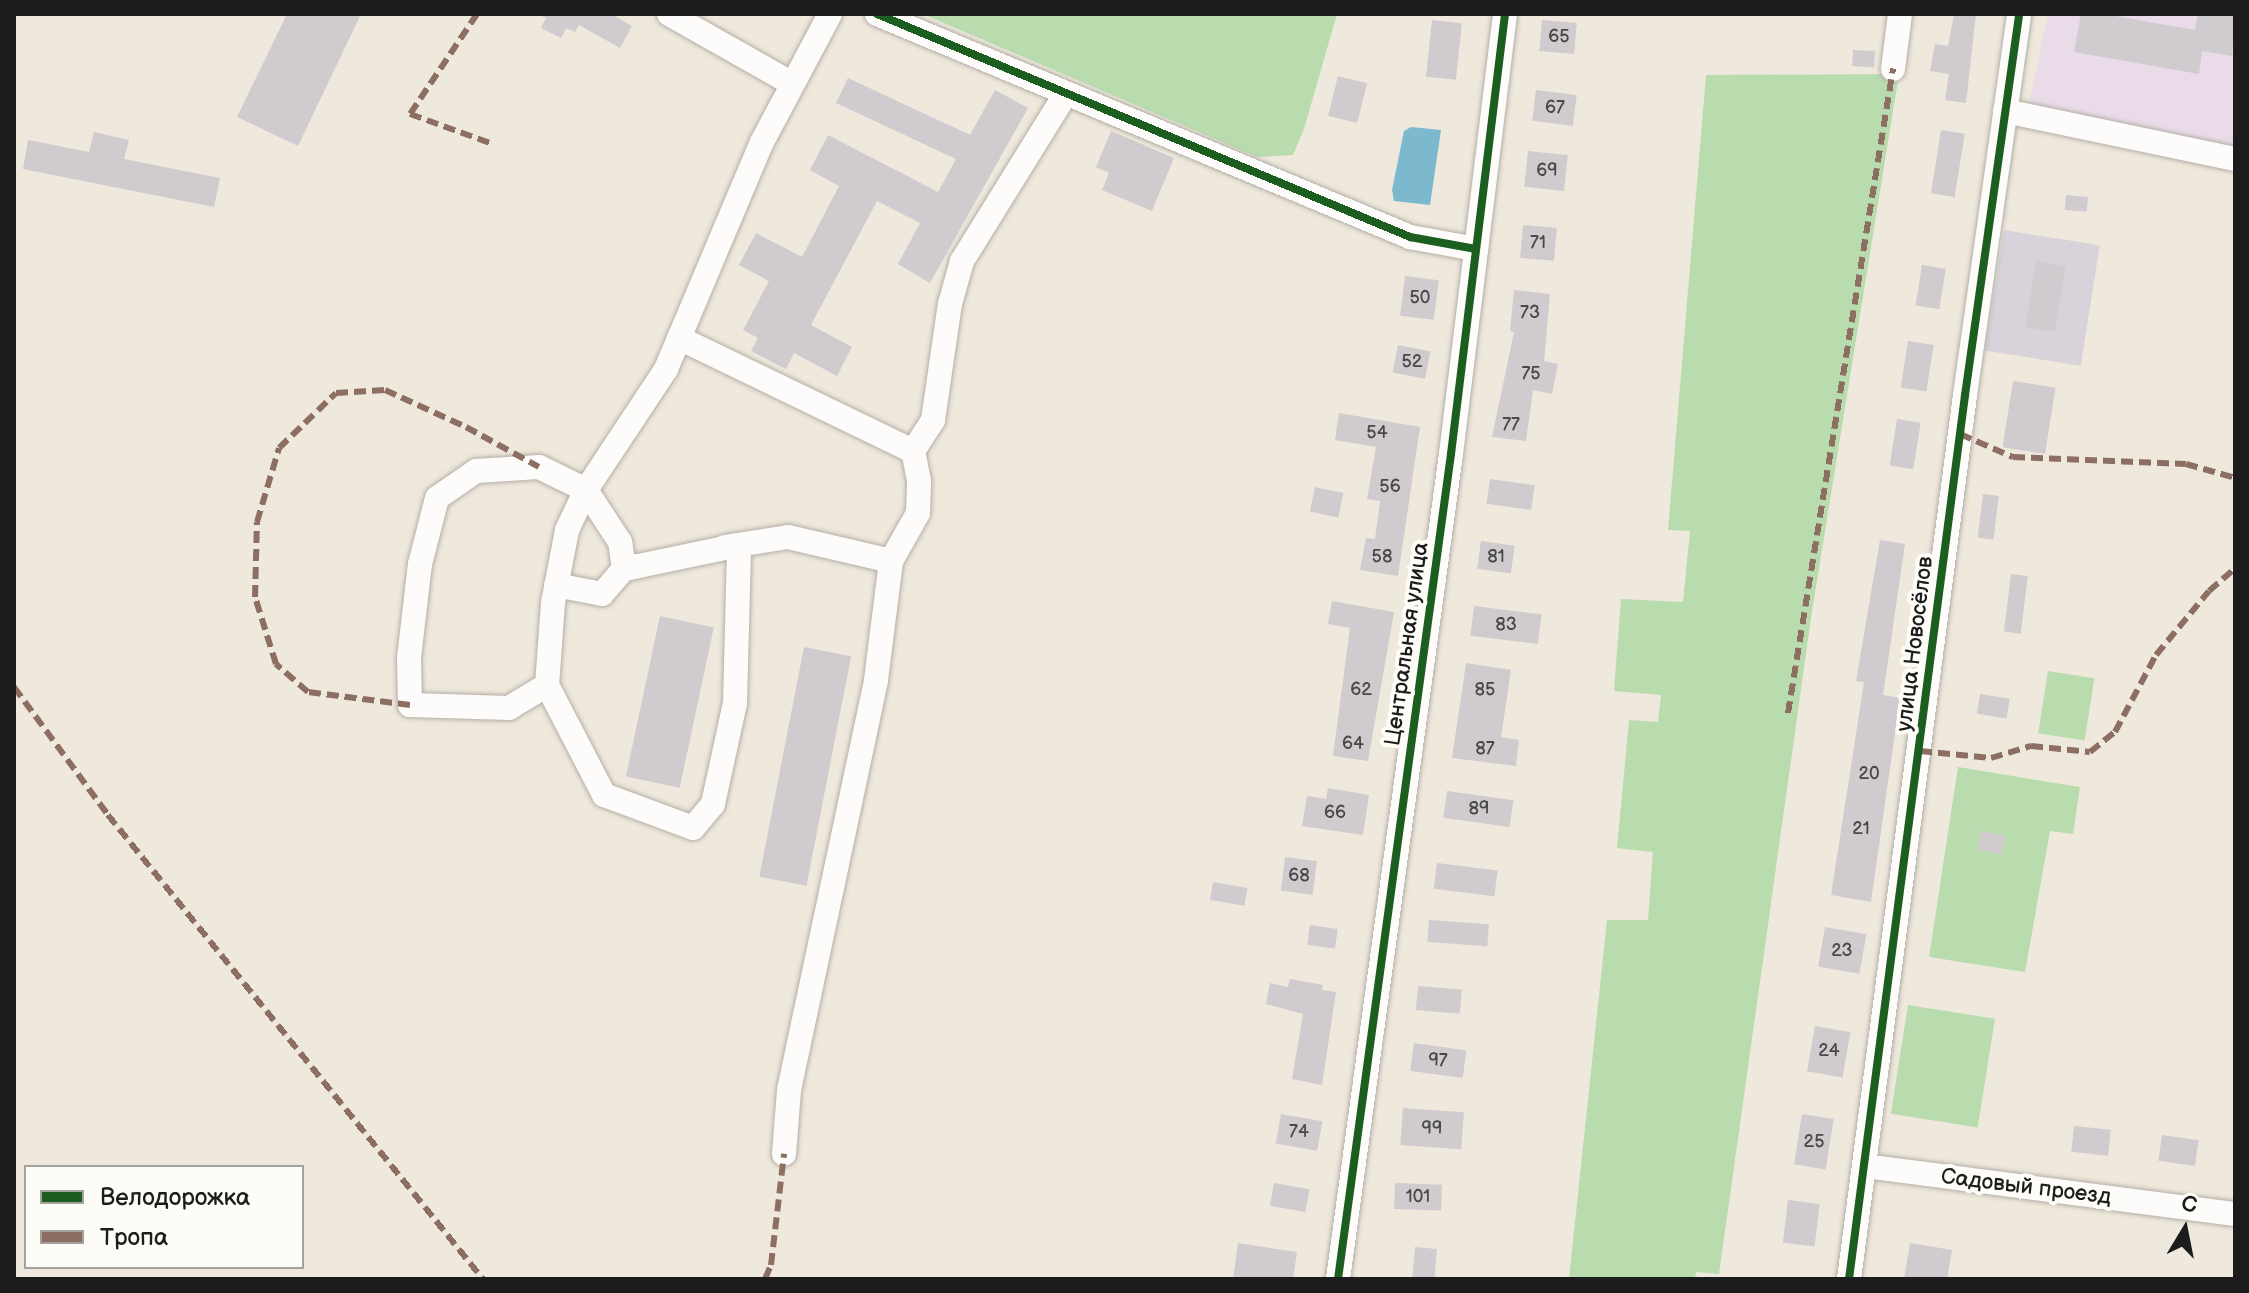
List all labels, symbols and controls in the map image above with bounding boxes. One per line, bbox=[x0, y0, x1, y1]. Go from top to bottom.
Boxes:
house number: 65 bbox=[1548, 26, 1570, 48]
house number: 67 bbox=[1545, 97, 1565, 119]
house number: 69 bbox=[1536, 160, 1558, 182]
house number: 71 bbox=[1530, 232, 1546, 254]
house number: 50 bbox=[1410, 287, 1430, 309]
house number: 73 bbox=[1520, 302, 1540, 324]
house number: 52 bbox=[1402, 351, 1422, 373]
house number: 75 bbox=[1521, 363, 1541, 385]
house number: 77 bbox=[1502, 414, 1520, 436]
house number: 54 bbox=[1366, 422, 1388, 444]
house number: 56 bbox=[1379, 476, 1401, 498]
street label: Центральная улица bbox=[1380, 541, 1434, 747]
house number: 58 bbox=[1372, 546, 1392, 568]
house number: 81 bbox=[1487, 546, 1505, 568]
street label: улица Новосёлов bbox=[1891, 555, 1939, 733]
house number: 83 bbox=[1495, 614, 1517, 636]
house number: 62 bbox=[1350, 679, 1372, 701]
house number: 85 bbox=[1475, 679, 1495, 701]
house number: 64 bbox=[1342, 733, 1364, 755]
house number: 87 bbox=[1475, 738, 1495, 760]
house number: 20 bbox=[1858, 763, 1880, 785]
house number: 89 bbox=[1469, 798, 1489, 820]
house number: 66 bbox=[1324, 802, 1346, 824]
house number: 21 bbox=[1852, 818, 1870, 840]
house number: 68 bbox=[1288, 865, 1310, 887]
house number: 23 bbox=[1831, 940, 1853, 962]
house number: 24 bbox=[1818, 1040, 1840, 1062]
house number: 97 bbox=[1428, 1050, 1448, 1072]
house number: 99 bbox=[1422, 1118, 1442, 1140]
house number: 74 bbox=[1289, 1121, 1309, 1143]
house number: 25 bbox=[1804, 1131, 1824, 1153]
street label: Садовый проезд bbox=[1939, 1163, 2113, 1211]
legend bbox=[24, 1165, 304, 1269]
text: Велодорожка bbox=[100, 1183, 250, 1212]
house number: 101 bbox=[1406, 1186, 1430, 1208]
north arrow bbox=[2145, 1189, 2225, 1269]
text: С bbox=[2179, 1190, 2199, 1219]
text: Тропа bbox=[100, 1223, 168, 1252]

